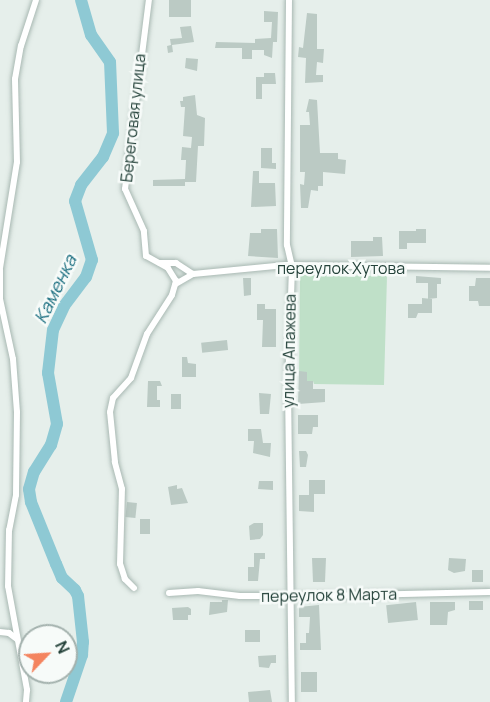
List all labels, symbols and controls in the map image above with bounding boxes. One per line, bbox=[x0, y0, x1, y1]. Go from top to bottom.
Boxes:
street label: Береговая улица bbox=[117, 53, 149, 183]
water label: Каменка bbox=[29, 251, 81, 327]
street label: переулок Хутова bbox=[277, 258, 405, 278]
street label: улица Апажева bbox=[278, 294, 300, 408]
street label: переулок 8 Марта bbox=[261, 584, 397, 606]
north arrow bbox=[18, 624, 78, 684]
text: N bbox=[50, 637, 75, 657]

